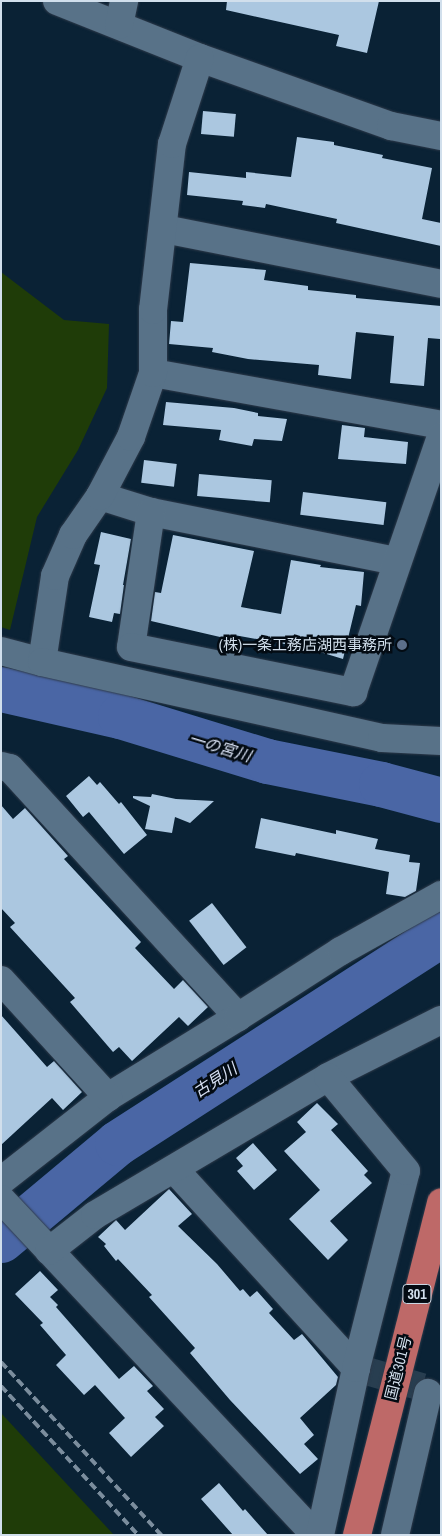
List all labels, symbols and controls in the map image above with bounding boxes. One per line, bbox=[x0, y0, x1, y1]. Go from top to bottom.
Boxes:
place label: (株)一条工務店湖西事務所 bbox=[219, 636, 392, 654]
marker: (株)一条工務店湖西事務所 bbox=[396, 639, 408, 651]
water label: 一の宮川 bbox=[187, 728, 253, 766]
water label: 古見川 bbox=[190, 1059, 240, 1101]
road number: 301 bbox=[402, 1282, 432, 1306]
street label: 国道301号 bbox=[381, 1334, 415, 1402]

